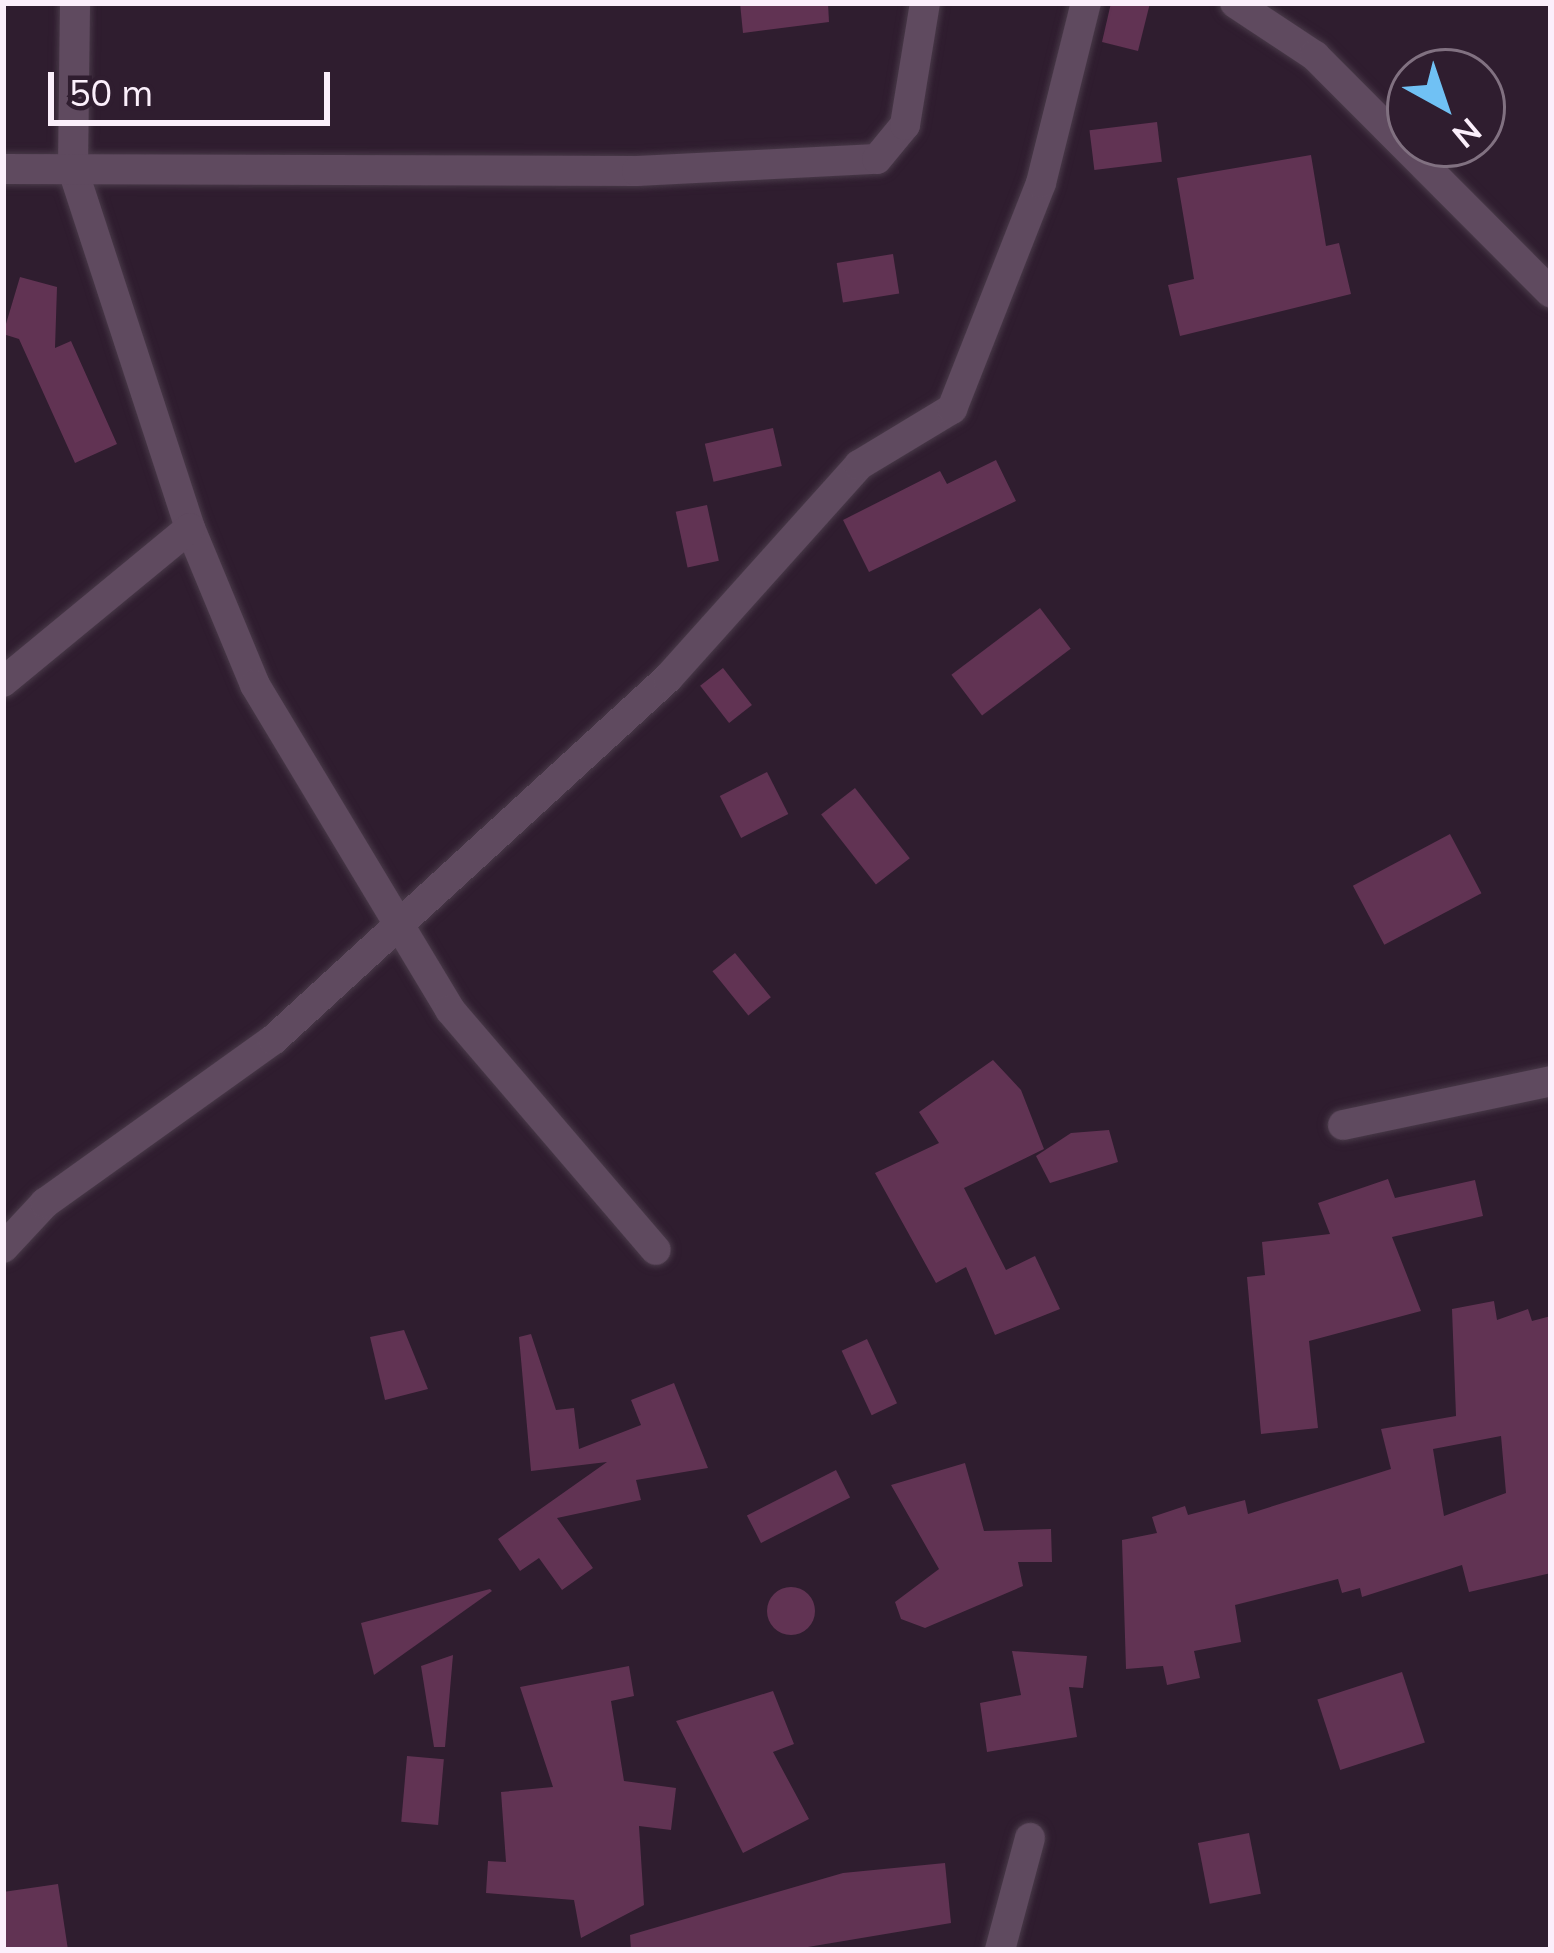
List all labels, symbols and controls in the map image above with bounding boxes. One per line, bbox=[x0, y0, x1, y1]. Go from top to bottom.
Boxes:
scale bar bbox=[54, 48, 336, 122]
north arrow bbox=[1386, 48, 1506, 168]
text: 50 m bbox=[69, 70, 153, 115]
text: N bbox=[1445, 110, 1490, 157]

